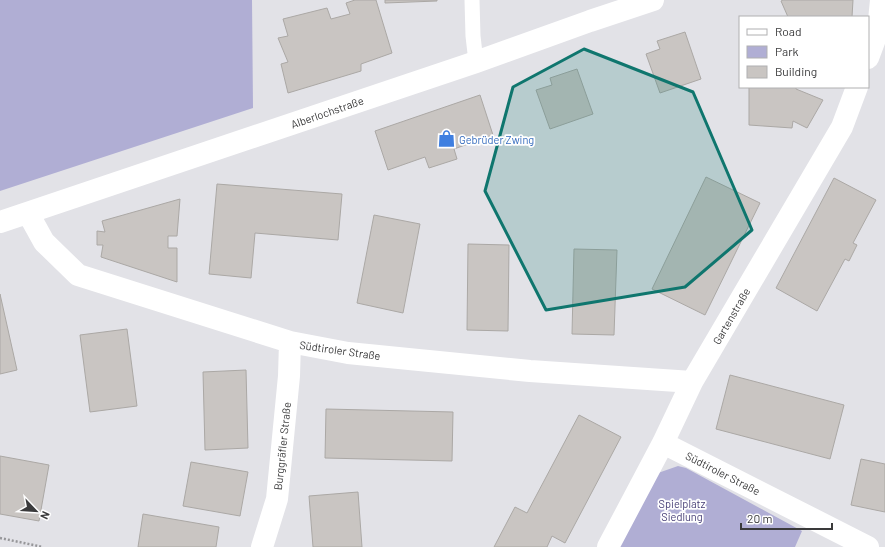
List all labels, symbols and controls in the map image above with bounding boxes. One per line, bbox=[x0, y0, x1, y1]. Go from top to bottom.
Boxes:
legend bbox=[739, 16, 869, 88]
text: Road bbox=[775, 24, 802, 38]
text: Park bbox=[775, 44, 799, 58]
text: Building bbox=[775, 64, 817, 78]
street label: Alberlochstraße bbox=[289, 93, 365, 131]
shop icon: Gebrüder Zwing bbox=[436, 129, 456, 149]
place label: Gebrüder Zwing bbox=[459, 133, 534, 146]
street label: Gartenstraße bbox=[710, 285, 752, 347]
street label: Südtiroler Straße bbox=[299, 338, 382, 362]
street label: Burggräfler Straße bbox=[271, 401, 293, 491]
street label: Südtiroler Straße bbox=[684, 449, 762, 497]
north arrow bbox=[16, 491, 56, 531]
park label: Spielplatz Siedlung bbox=[659, 497, 705, 523]
scale bar bbox=[741, 505, 832, 531]
text: N bbox=[38, 509, 53, 522]
text: 20 m bbox=[747, 511, 773, 525]

